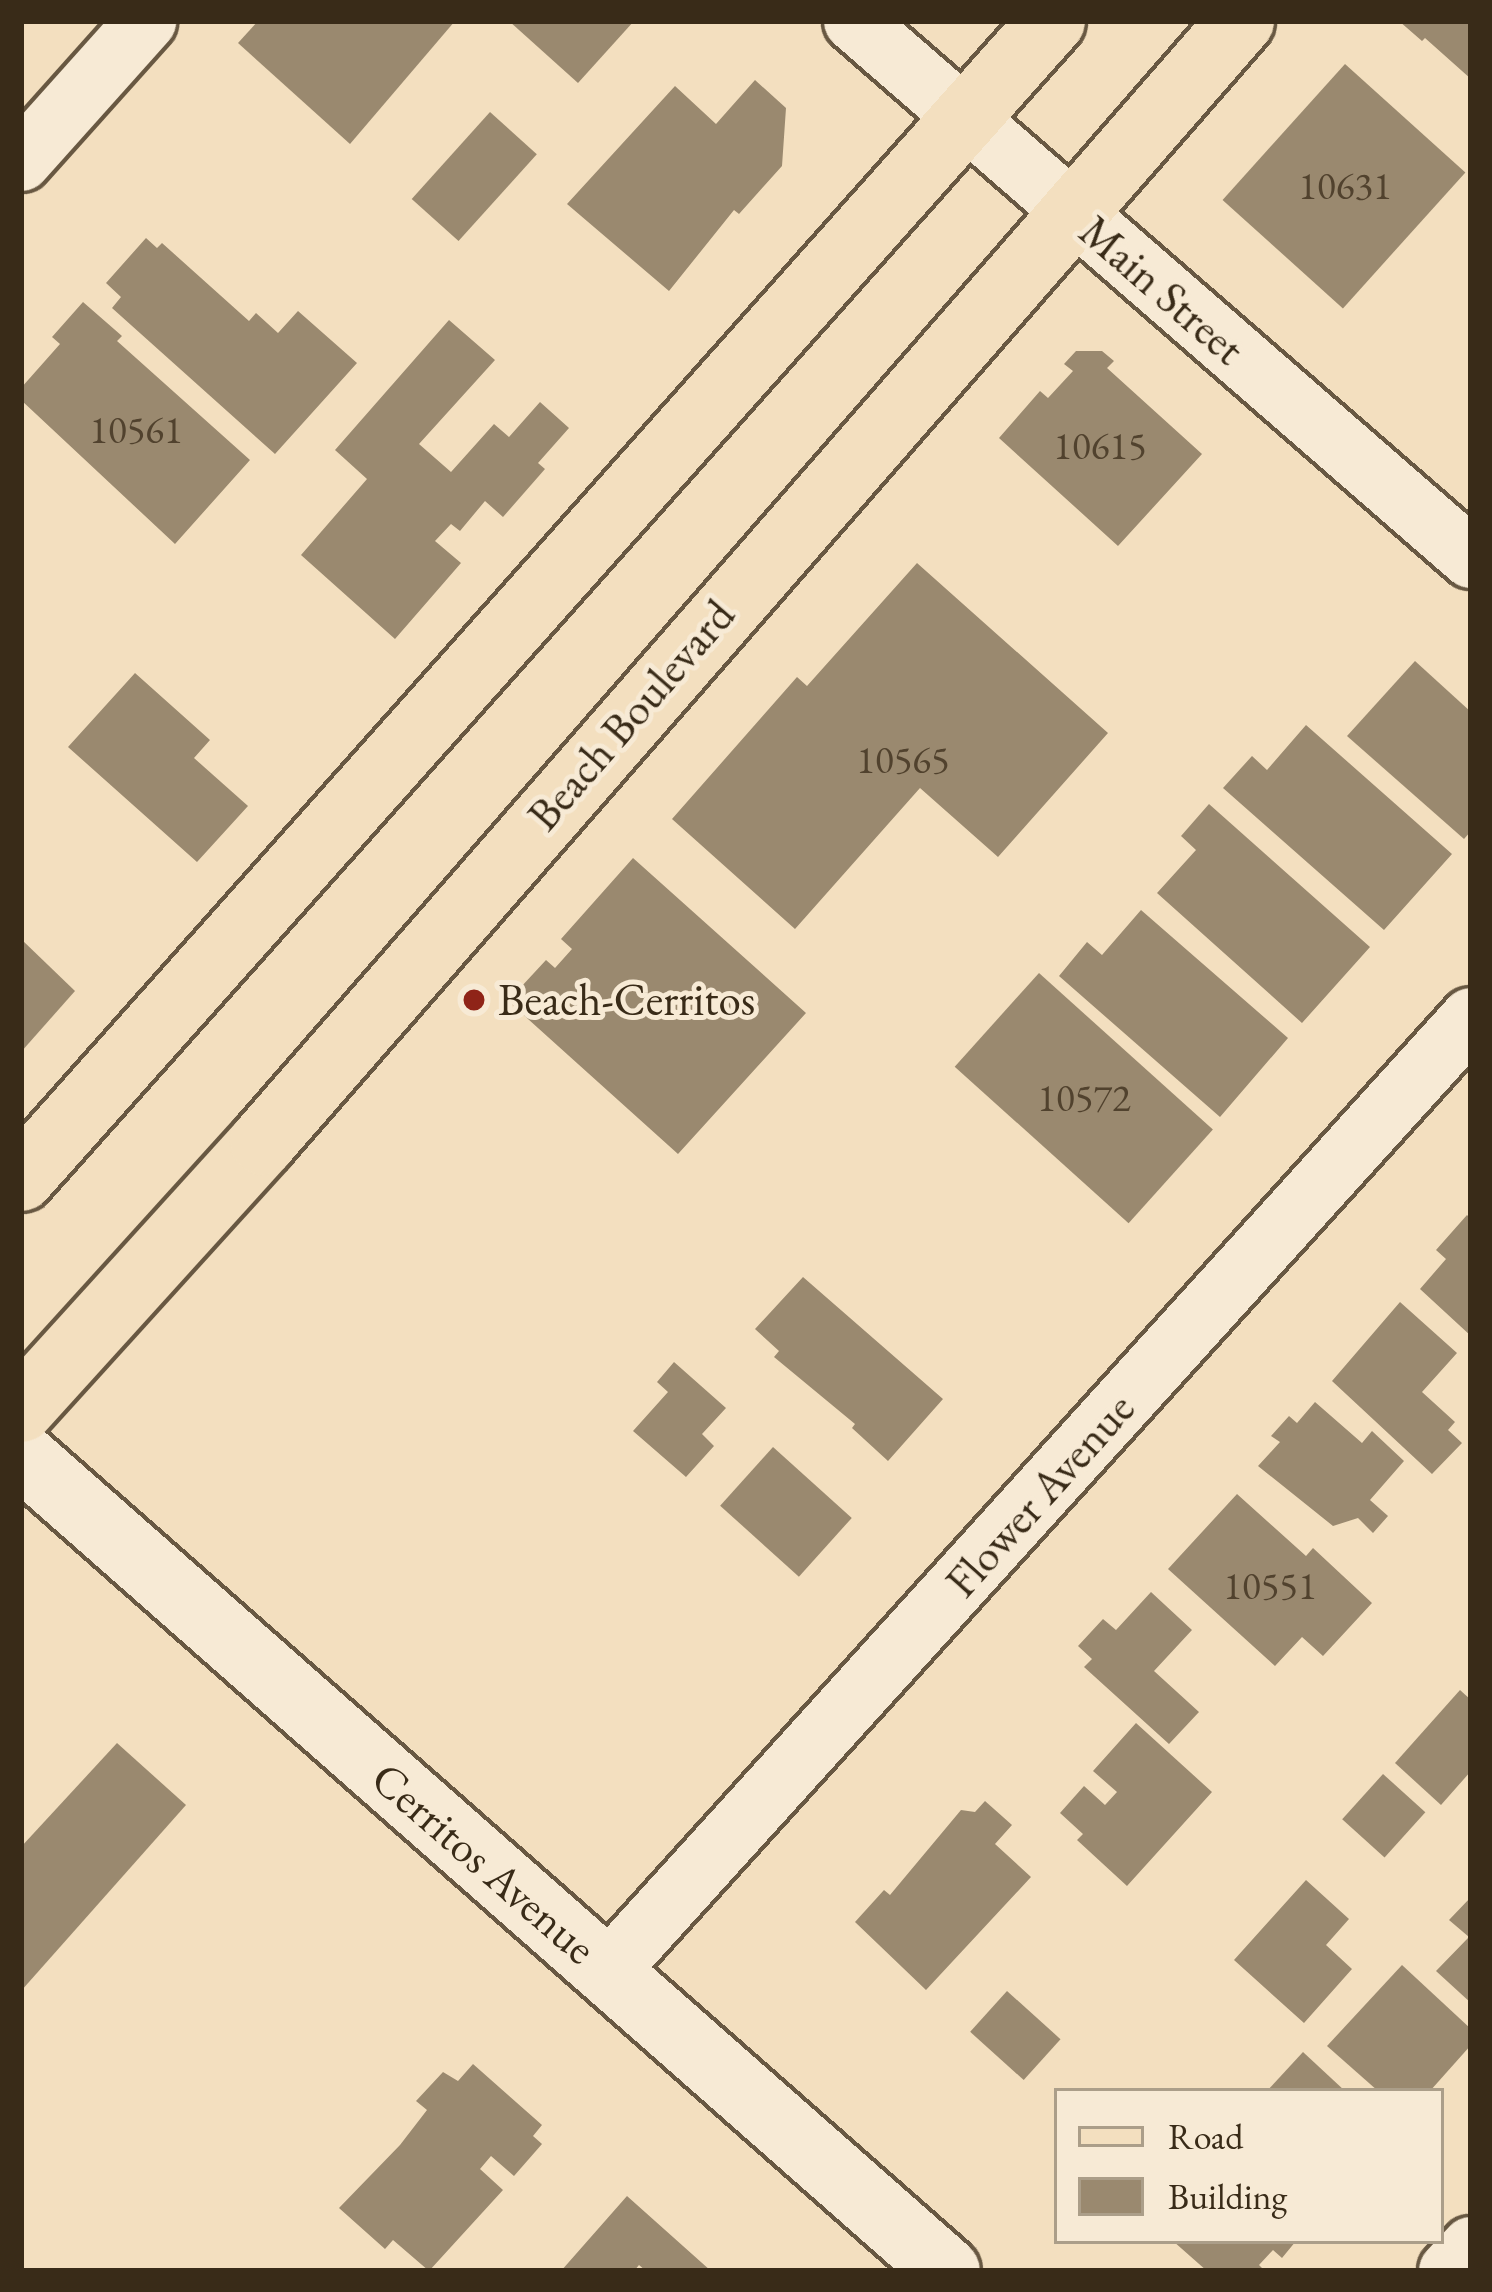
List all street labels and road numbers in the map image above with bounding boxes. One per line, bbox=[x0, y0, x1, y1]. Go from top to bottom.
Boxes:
street label: Main Street bbox=[1069, 204, 1255, 376]
street label: Beach Boulevard bbox=[516, 589, 746, 841]
street label: Flower Avenue bbox=[934, 1382, 1146, 1608]
street label: Cerritos Avenue bbox=[361, 1751, 607, 1975]

